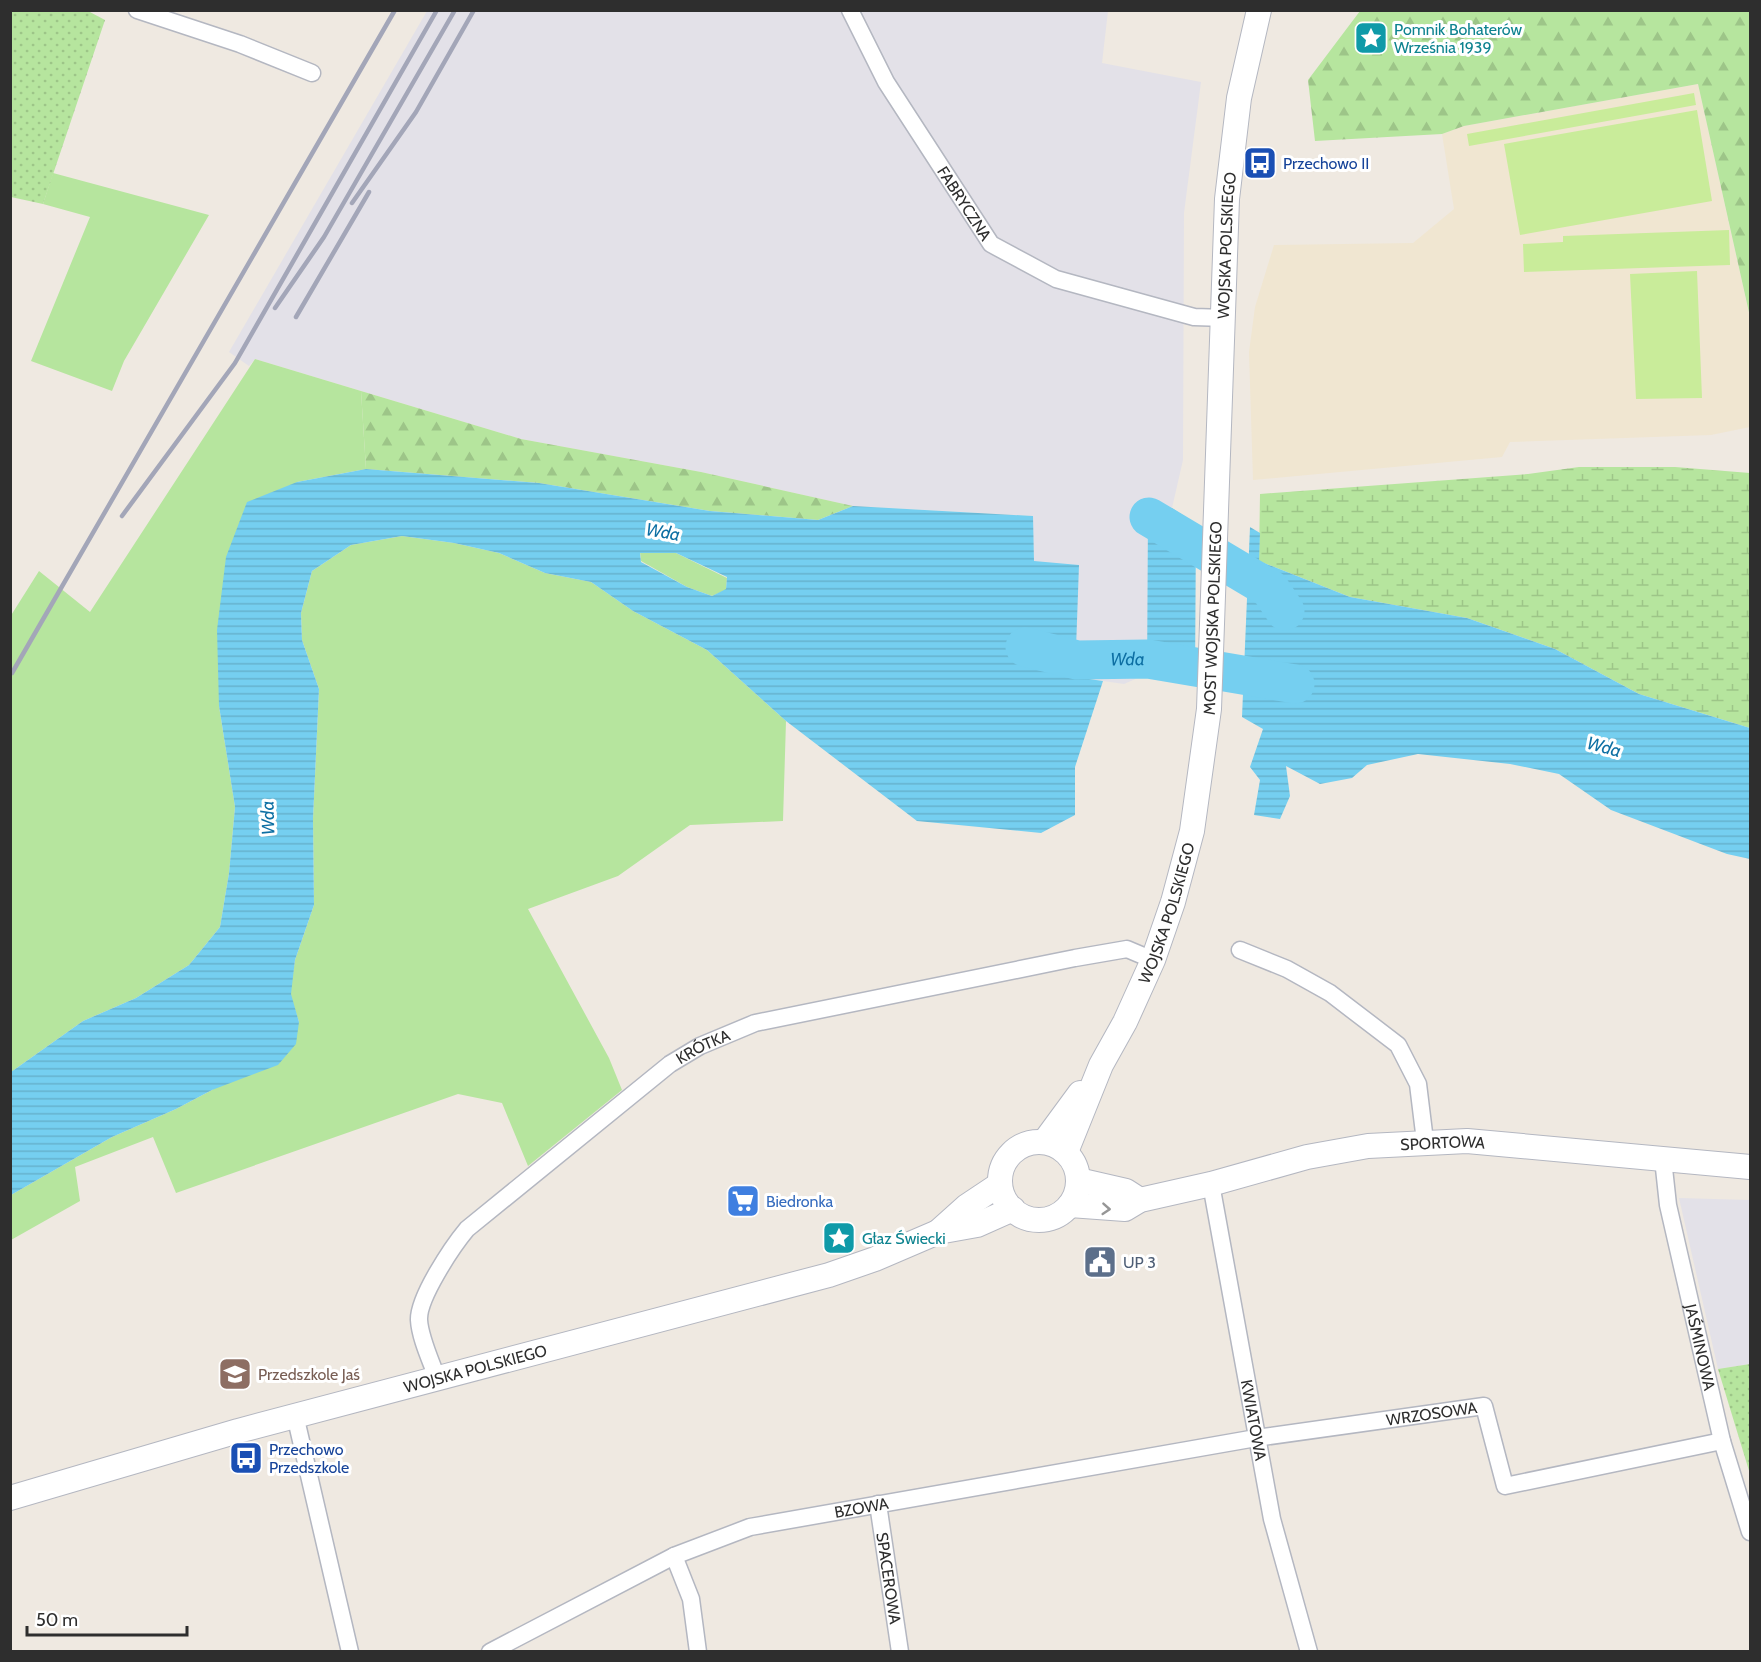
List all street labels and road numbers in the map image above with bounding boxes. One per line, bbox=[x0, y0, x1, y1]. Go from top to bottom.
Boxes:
street label: FABRYCZNA bbox=[933, 163, 995, 244]
street label: WOJSKA POLSKIEGO bbox=[1214, 171, 1240, 319]
street label: MOST WOJSKA POLSKIEGO bbox=[1200, 521, 1226, 715]
street label: WOJSKA POLSKIEGO bbox=[1135, 841, 1198, 987]
street label: KRÓTKA bbox=[672, 1026, 733, 1068]
street label: SPORTOWA bbox=[1400, 1131, 1486, 1154]
street label: JAŚMINOWA bbox=[1681, 1301, 1719, 1392]
street label: WOJSKA POLSKIEGO bbox=[402, 1341, 549, 1397]
street label: KWIATOWA bbox=[1237, 1378, 1270, 1462]
street label: WRZOSOWA bbox=[1385, 1398, 1479, 1430]
street label: BZOWA bbox=[833, 1494, 890, 1522]
street label: SPACEROWA bbox=[872, 1531, 905, 1626]

